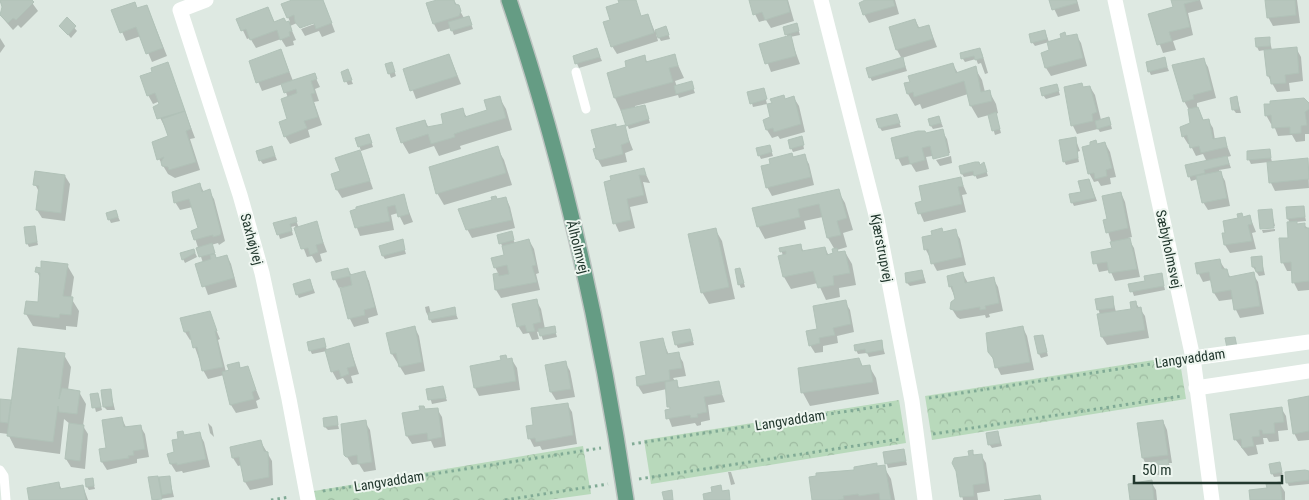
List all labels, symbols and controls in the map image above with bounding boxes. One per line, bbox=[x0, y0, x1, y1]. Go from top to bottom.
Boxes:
street label: Sæbyholmsvej bbox=[1153, 208, 1185, 290]
street label: Saxhøjvej bbox=[237, 212, 267, 266]
street label: Kjærstrupvej bbox=[868, 212, 896, 284]
street label: Ålholmvej bbox=[564, 218, 593, 275]
street label: Langvaddam bbox=[1154, 345, 1226, 371]
street label: Langvaddam bbox=[754, 407, 826, 433]
scale bar bbox=[1134, 452, 1282, 484]
text: 50 m bbox=[1142, 461, 1172, 479]
street label: Langvaddam bbox=[353, 468, 425, 494]

